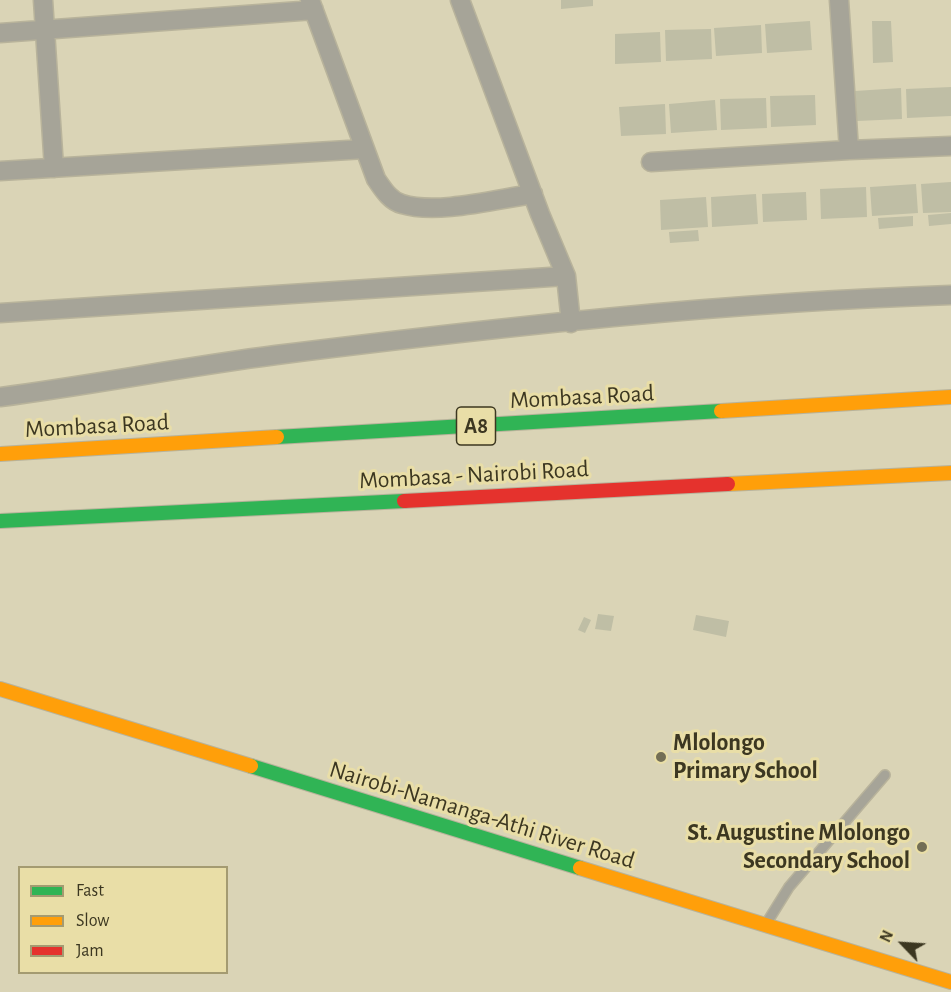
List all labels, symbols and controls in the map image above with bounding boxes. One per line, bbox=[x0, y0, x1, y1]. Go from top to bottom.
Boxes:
street label: Mombasa Road bbox=[509, 379, 655, 415]
road number: A8 bbox=[456, 407, 496, 445]
street label: Mombasa Road bbox=[24, 408, 170, 444]
street label: Mombasa - Nairobi Road bbox=[358, 455, 590, 495]
place label: Mlolongo Primary School bbox=[673, 729, 818, 785]
marker: Mlolongo Primary School bbox=[654, 750, 668, 764]
street label: Nairobi-Namanga-Athi River Road bbox=[326, 755, 638, 875]
place label: St. Augustine Mlolongo Secondary School bbox=[687, 819, 910, 875]
marker: St. Augustine Mlolongo Secondary School bbox=[915, 840, 929, 854]
legend bbox=[18, 866, 228, 974]
text: Fast bbox=[76, 882, 104, 900]
text: Slow bbox=[76, 912, 109, 930]
north arrow bbox=[873, 914, 933, 974]
text: N bbox=[877, 928, 896, 945]
text: Jam bbox=[76, 942, 104, 960]

